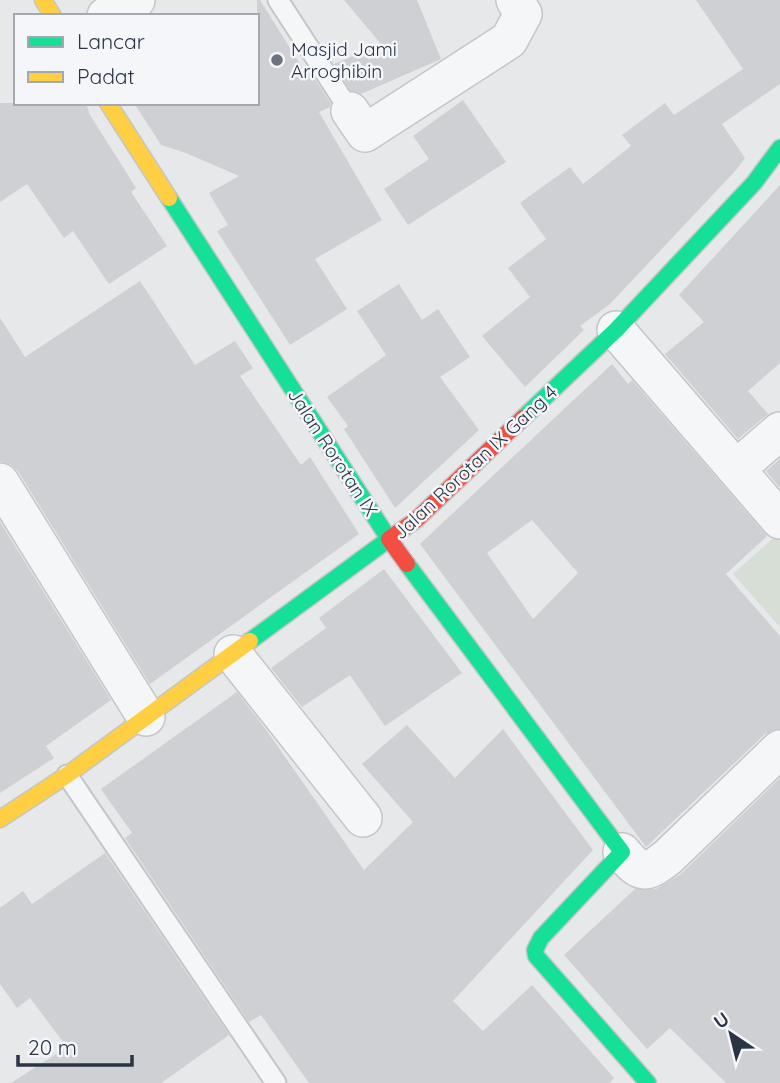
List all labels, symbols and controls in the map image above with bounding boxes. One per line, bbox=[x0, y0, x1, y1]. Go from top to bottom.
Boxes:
legend bbox=[14, 14, 259, 105]
text: Lancar bbox=[77, 28, 145, 54]
place label: Masjid Jami Arroghibin bbox=[291, 37, 397, 83]
marker: Masjid Jami Arroghibin bbox=[269, 52, 285, 68]
text: Padat bbox=[77, 63, 135, 89]
street label: Jalan Rorotan IX Gang 4 bbox=[388, 380, 562, 544]
street label: Jalan Rorotan IX bbox=[283, 384, 383, 520]
north arrow bbox=[696, 999, 766, 1069]
text: U bbox=[709, 1006, 734, 1034]
scale bar bbox=[18, 1024, 131, 1068]
text: 20 m bbox=[28, 1034, 77, 1060]

